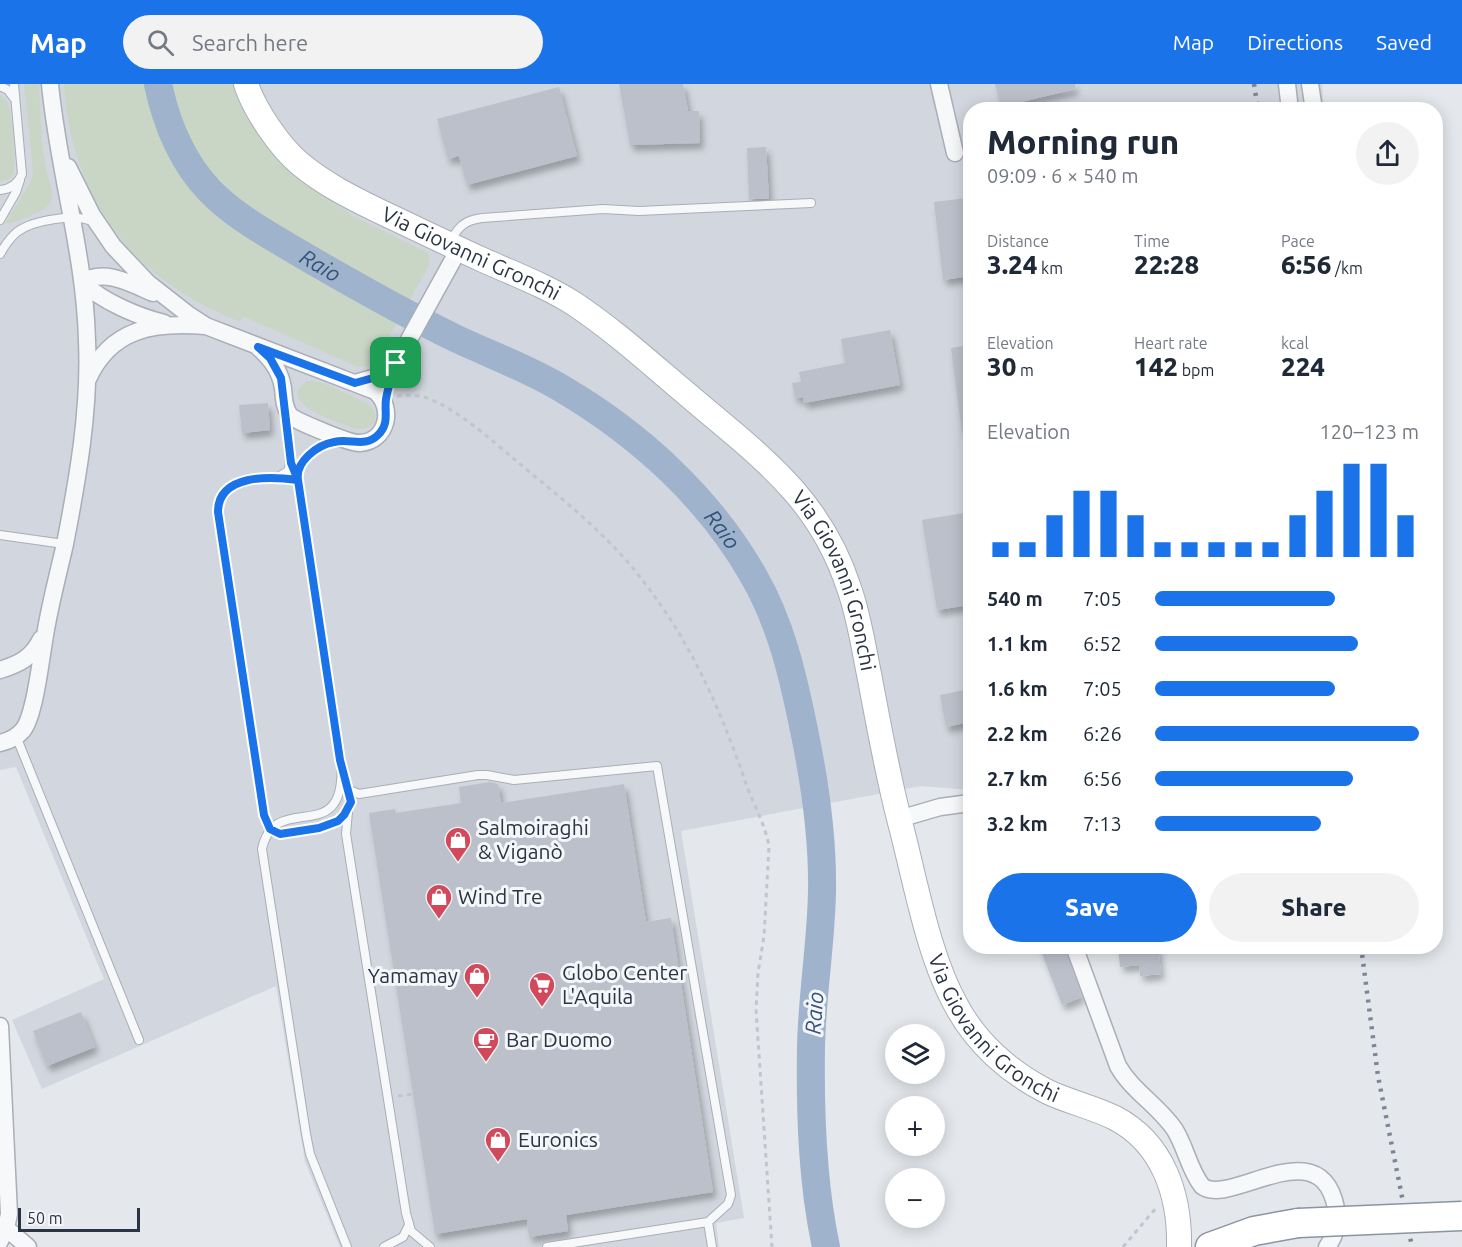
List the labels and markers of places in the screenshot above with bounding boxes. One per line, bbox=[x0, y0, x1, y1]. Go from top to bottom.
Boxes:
pin bbox=[370, 337, 421, 388]
place label: Salmoiraghi & Viganò bbox=[478, 815, 589, 863]
shop icon: Salmoiraghi & Viganò bbox=[443, 825, 473, 863]
shop icon: Wind Tre bbox=[424, 882, 454, 920]
place label: Wind Tre bbox=[458, 884, 543, 908]
place label: Globo Center L'Aquila bbox=[562, 960, 687, 1008]
shop icon: Yamamay bbox=[462, 961, 492, 999]
place label: Yamamay bbox=[368, 963, 458, 987]
supermarket icon: Globo Center L'Aquila bbox=[527, 970, 557, 1008]
cafe icon: Bar Duomo bbox=[471, 1025, 501, 1063]
place label: Bar Duomo bbox=[506, 1027, 612, 1051]
shop icon: Euronics bbox=[483, 1125, 513, 1163]
place label: Euronics bbox=[518, 1127, 598, 1151]

